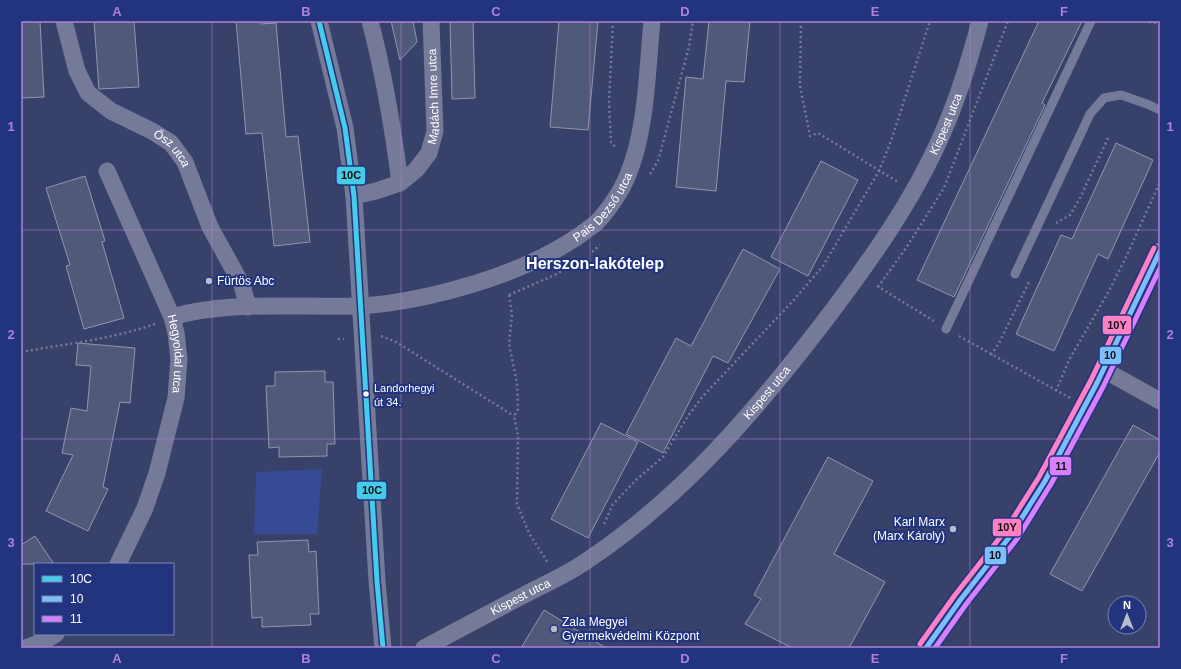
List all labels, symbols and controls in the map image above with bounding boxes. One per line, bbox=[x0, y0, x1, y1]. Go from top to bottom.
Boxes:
text: A bbox=[112, 4, 122, 19]
text: B bbox=[301, 4, 311, 19]
text: C bbox=[491, 4, 501, 19]
text: D bbox=[680, 4, 690, 19]
text: E bbox=[871, 4, 880, 19]
text: F bbox=[1060, 4, 1068, 19]
street label: Madách Imre utca bbox=[425, 48, 443, 146]
street label: Kispest utca bbox=[927, 91, 965, 157]
text: 1 bbox=[7, 119, 15, 134]
text: 1 bbox=[1166, 119, 1174, 134]
street label: Ősz utca bbox=[151, 126, 193, 169]
line badge: 10C bbox=[336, 166, 366, 185]
text: 10C bbox=[341, 169, 361, 181]
street label: Pais Dezső utca bbox=[570, 170, 635, 245]
district label: Herszon-lakótelep bbox=[526, 255, 664, 272]
place label: Fürtös Abc bbox=[217, 274, 274, 288]
marker: Fürtös Abc bbox=[204, 276, 214, 286]
street label: Hegyoldal utca bbox=[165, 313, 186, 394]
line badge: 10Y bbox=[1102, 315, 1132, 335]
text: 10Y bbox=[1107, 319, 1127, 331]
text: 2 bbox=[7, 327, 15, 342]
text: 2 bbox=[1166, 327, 1174, 342]
line badge: 10 bbox=[1099, 346, 1122, 365]
text: 10 bbox=[1104, 349, 1116, 361]
street label: Kispest utca bbox=[741, 363, 794, 422]
place label: Landorhegyi út 34. bbox=[374, 382, 435, 408]
marker: Landorhegyi út 34. bbox=[361, 389, 371, 399]
line badge: 11 bbox=[1049, 456, 1072, 476]
text: 11 bbox=[1055, 460, 1067, 472]
line badge: 10C bbox=[356, 481, 387, 500]
text: 10C bbox=[362, 484, 382, 496]
place label: Karl Marx (Marx Károly) bbox=[873, 515, 945, 543]
line badge: 10Y bbox=[992, 518, 1022, 537]
text: 10Y bbox=[997, 521, 1017, 533]
marker: Karl Marx (Marx Károly) bbox=[948, 524, 958, 534]
text: 3 bbox=[7, 535, 15, 550]
text: 3 bbox=[1166, 535, 1174, 550]
line badge: 10 bbox=[984, 546, 1007, 565]
text: 10 bbox=[989, 549, 1001, 561]
legend bbox=[34, 563, 174, 635]
text: 10C bbox=[70, 572, 92, 586]
street label: Kispest utca bbox=[488, 576, 553, 618]
text: 10 bbox=[70, 592, 84, 606]
north arrow bbox=[1107, 595, 1147, 635]
text: N bbox=[1123, 599, 1131, 611]
text: 11 bbox=[70, 612, 83, 626]
place label: Zala Megyei Gyermekvédelmi Központ bbox=[562, 615, 700, 643]
marker: Zala Megyei Gyermekvédelmi Központ bbox=[549, 624, 559, 634]
text: A bbox=[112, 651, 122, 666]
text: B bbox=[301, 651, 311, 666]
text: C bbox=[491, 651, 501, 666]
text: D bbox=[680, 651, 690, 666]
text: E bbox=[871, 651, 880, 666]
text: F bbox=[1060, 651, 1068, 666]

